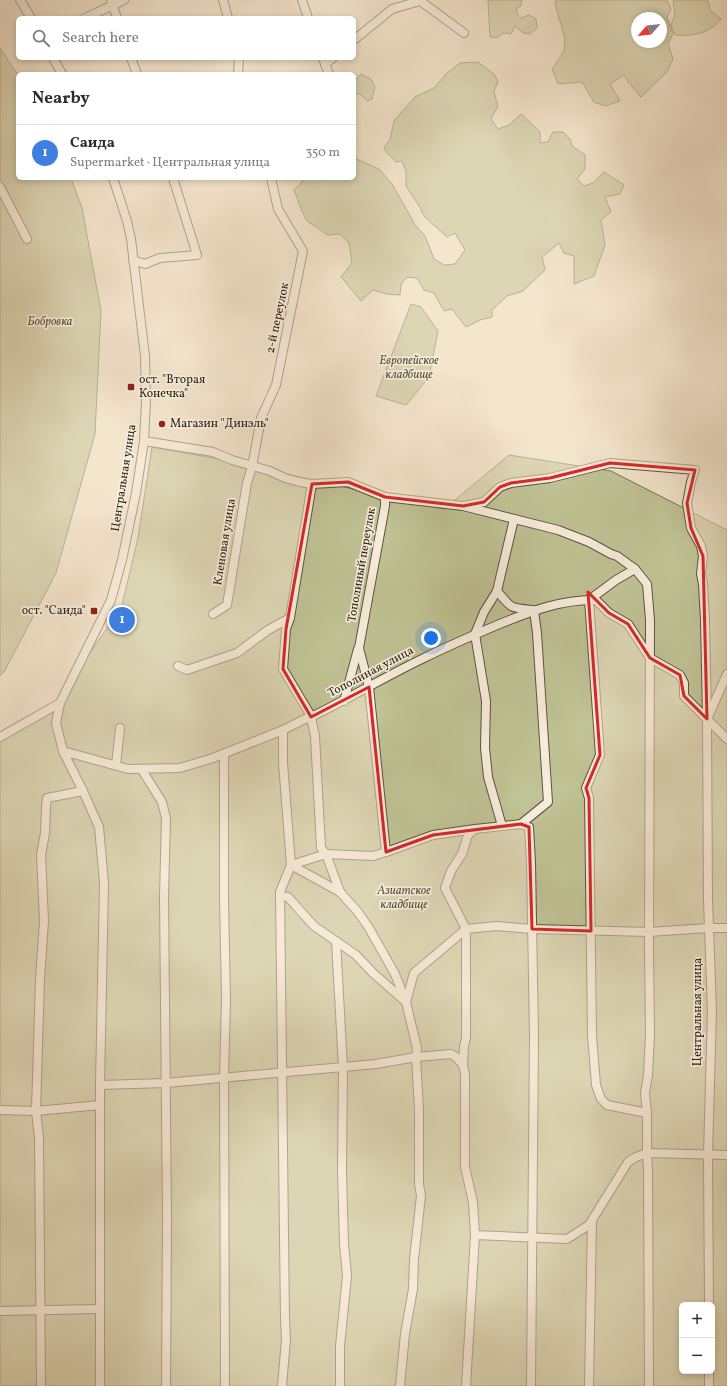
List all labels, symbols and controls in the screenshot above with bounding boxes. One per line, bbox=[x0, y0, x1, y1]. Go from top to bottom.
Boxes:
north arrow bbox=[631, 12, 667, 48]
search box bbox=[16, 16, 356, 60]
icon: search bbox=[30, 27, 52, 49]
text: Search here bbox=[62, 28, 139, 49]
text: Nearby bbox=[32, 87, 90, 110]
text: Саида bbox=[70, 133, 115, 154]
text: 1 bbox=[42, 144, 48, 162]
text: 350 m bbox=[305, 144, 340, 162]
text: Supermarket · Центральная улица bbox=[70, 154, 270, 172]
street label: 2-й переулок bbox=[263, 281, 293, 355]
park label: Бобровка bbox=[27, 314, 73, 330]
park label: Европейское кладбище bbox=[379, 353, 439, 383]
place label: ост. "Вторая Конечка" bbox=[139, 372, 205, 402]
marker: ост. "Вторая Конечка" bbox=[126, 382, 136, 392]
place label: Магазин "Динэль" bbox=[170, 416, 269, 432]
marker: Магазин "Динэль" bbox=[157, 419, 167, 429]
street label: Центральная улица bbox=[108, 423, 140, 533]
street label: Кленовая улица bbox=[210, 497, 240, 587]
street label: Тополиный переулок bbox=[344, 506, 380, 623]
place label: ост. "Саида" bbox=[22, 603, 86, 619]
pin: 1 bbox=[109, 605, 135, 635]
marker: ост. "Саида" bbox=[89, 606, 99, 616]
your location bbox=[421, 628, 441, 648]
street label: Тополиная улица bbox=[325, 643, 417, 701]
park label: Азиатское кладбище bbox=[376, 883, 431, 913]
street label: Центральная улица bbox=[690, 958, 706, 1066]
map controls bbox=[679, 1302, 715, 1374]
button: + bbox=[679, 1302, 715, 1338]
button: − bbox=[679, 1338, 715, 1374]

